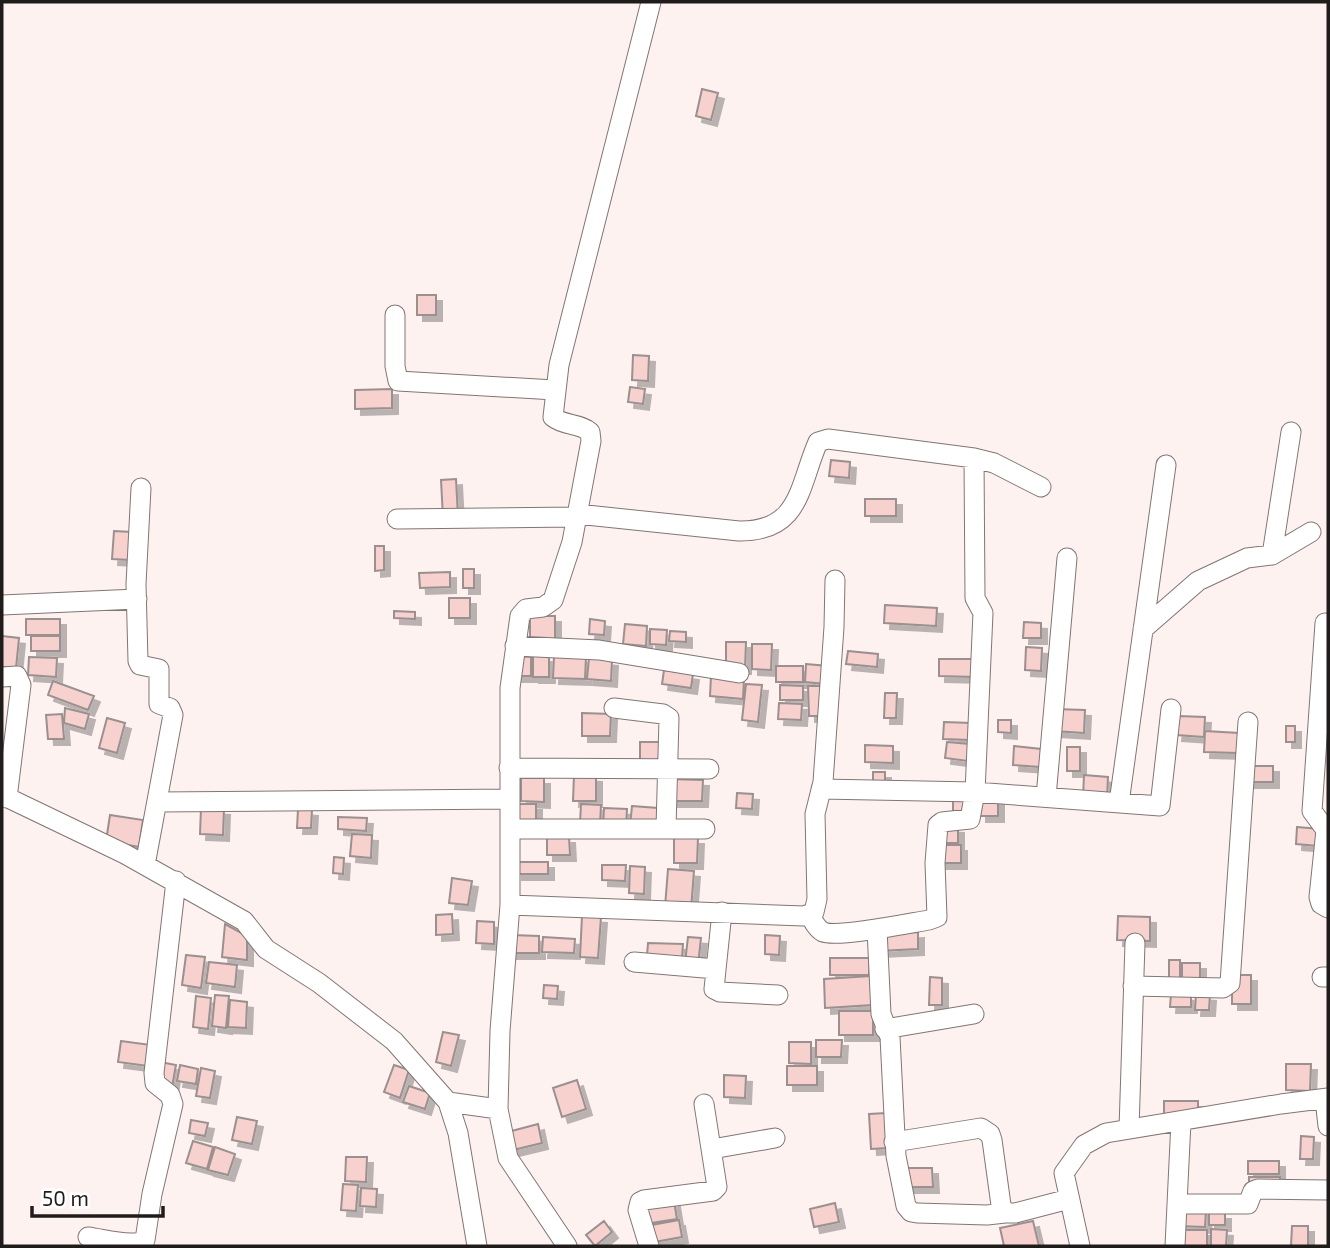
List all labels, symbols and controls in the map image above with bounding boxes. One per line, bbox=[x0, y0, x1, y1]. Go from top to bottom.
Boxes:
scale bar bbox=[32, 1174, 163, 1218]
text: 50 m bbox=[42, 1185, 89, 1210]

